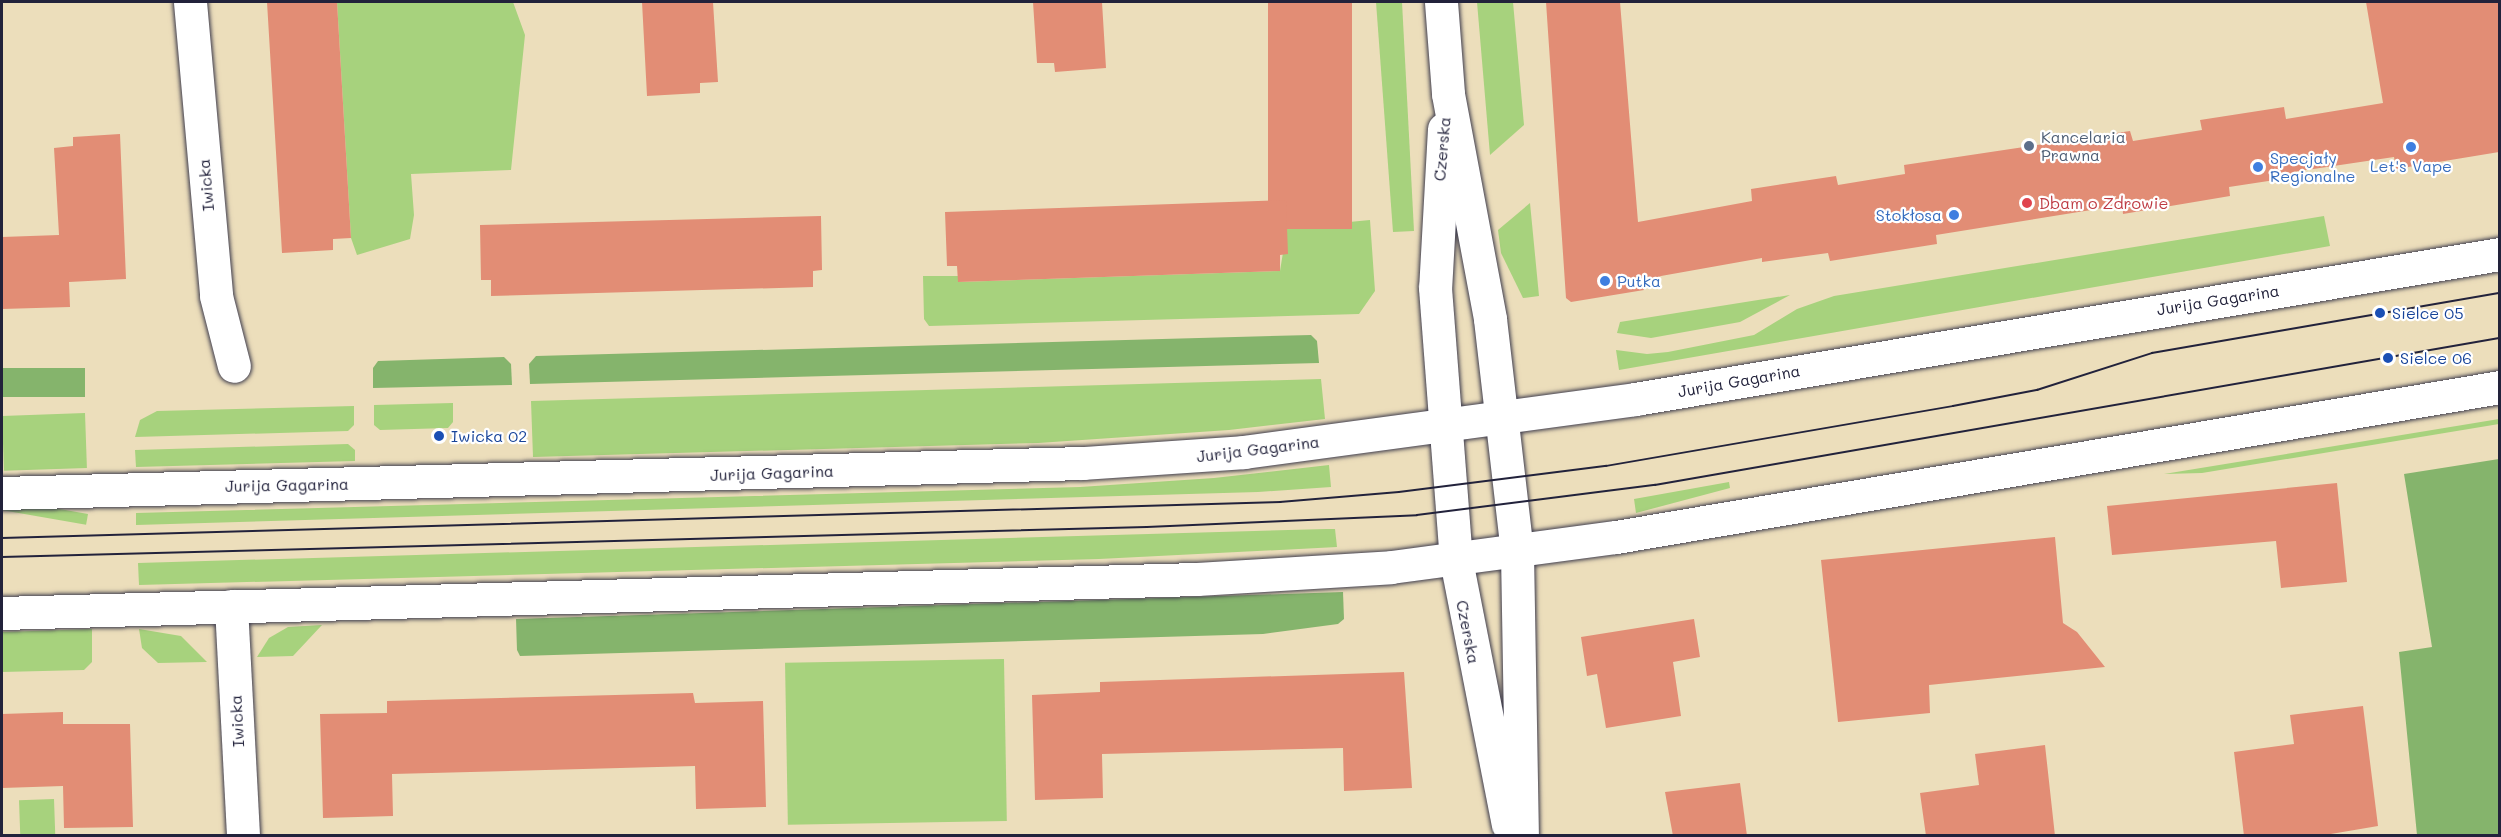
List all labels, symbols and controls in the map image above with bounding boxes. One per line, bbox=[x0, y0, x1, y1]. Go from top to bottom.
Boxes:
street label: Czerska bbox=[1430, 116, 1454, 182]
place label: Kancelaria Prawna bbox=[2041, 127, 2126, 165]
marker: Kancelaria Prawna bbox=[2022, 139, 2036, 153]
marker: Let's Vape bbox=[2404, 140, 2418, 154]
place label: Specjały Regionalne bbox=[2270, 148, 2355, 186]
place label: Let's Vape bbox=[2370, 156, 2452, 176]
street label: Iwicka bbox=[194, 158, 218, 212]
marker: Specjały Regionalne bbox=[2251, 160, 2265, 174]
place label: Dbam o Zdrowie bbox=[2039, 193, 2168, 213]
marker: Dbam o Zdrowie bbox=[2020, 196, 2034, 210]
place label: Stokłosa bbox=[1876, 205, 1942, 225]
marker: Stokłosa bbox=[1947, 208, 1961, 222]
place label: Putka bbox=[1617, 271, 1661, 291]
marker: Putka bbox=[1598, 274, 1612, 288]
street label: Jurija Gagarina bbox=[2155, 281, 2281, 319]
place label: Sielce 05 bbox=[2392, 303, 2463, 323]
marker: Sielce 05 bbox=[2373, 306, 2387, 320]
place label: Sielce 06 bbox=[2400, 348, 2472, 368]
marker: Sielce 06 bbox=[2381, 351, 2395, 365]
street label: Jurija Gagarina bbox=[1676, 361, 1802, 401]
place label: Iwicka 02 bbox=[451, 426, 527, 446]
marker: Iwicka 02 bbox=[432, 429, 446, 443]
street label: Jurija Gagarina bbox=[1195, 432, 1321, 466]
street label: Jurija Gagarina bbox=[710, 461, 834, 485]
street label: Jurija Gagarina bbox=[225, 474, 349, 496]
street label: Czerska bbox=[1452, 599, 1484, 665]
street label: Iwicka bbox=[226, 694, 248, 748]

